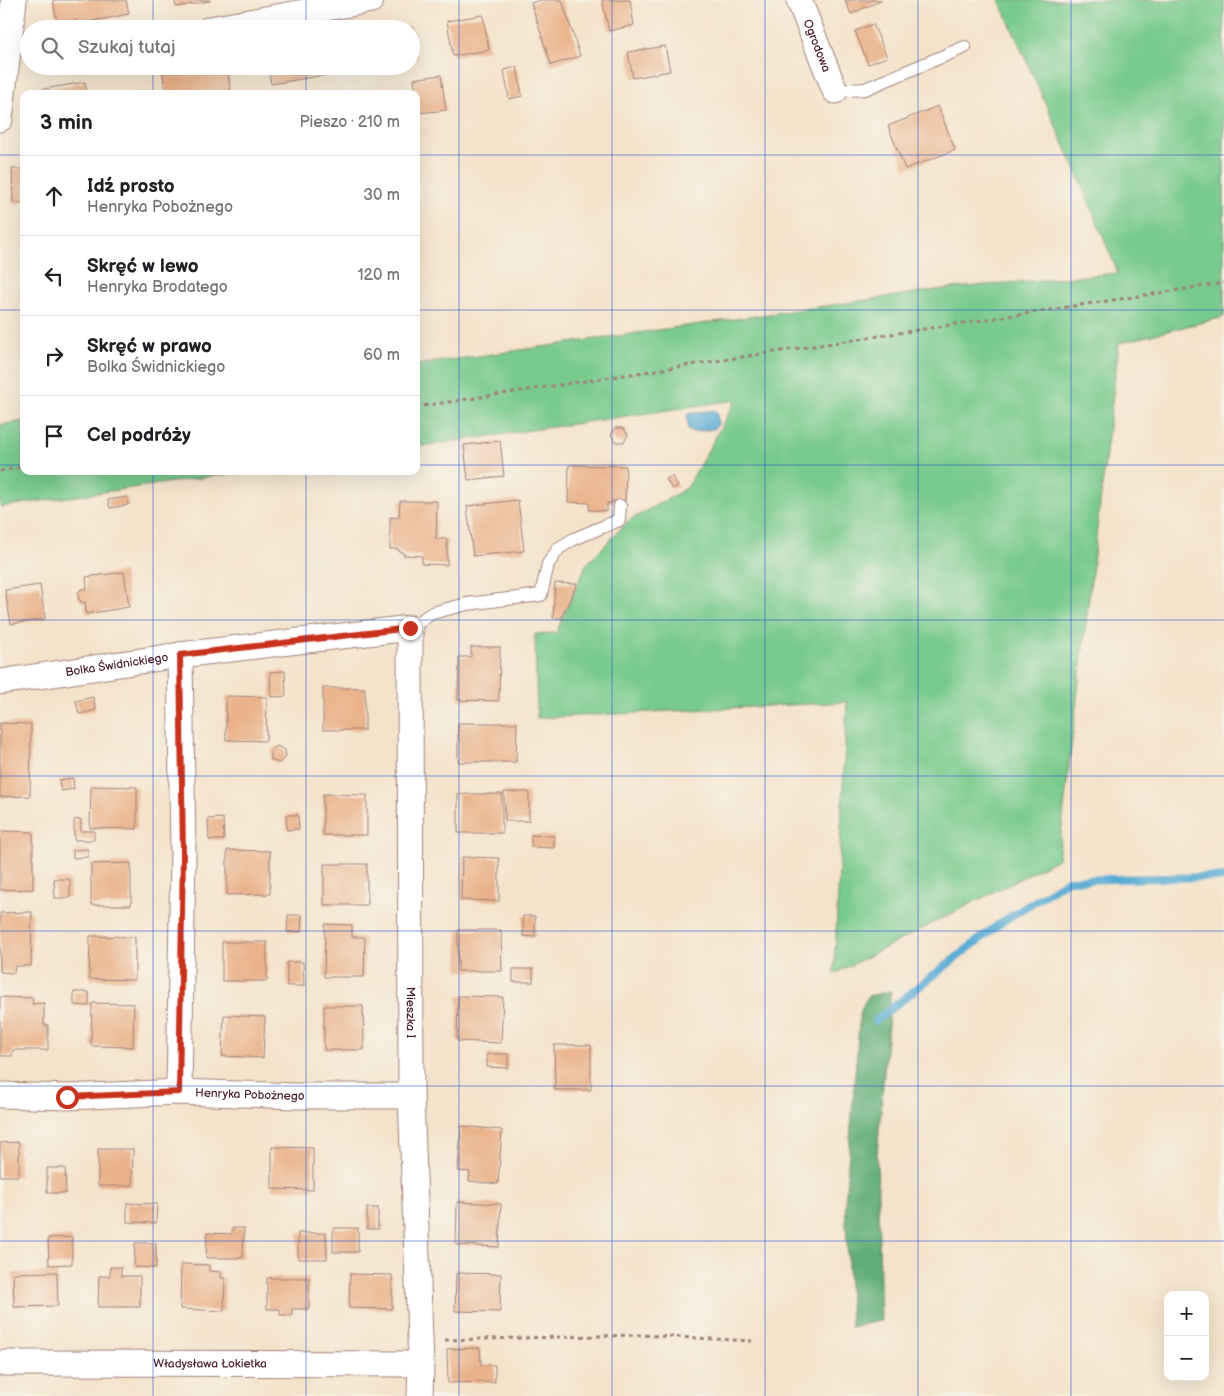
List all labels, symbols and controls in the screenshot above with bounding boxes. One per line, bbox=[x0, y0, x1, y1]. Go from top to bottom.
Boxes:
street label: Ogrodowa bbox=[799, 17, 834, 74]
search box bbox=[20, 20, 420, 75]
icon: search bbox=[38, 34, 66, 62]
text: Szukaj tutaj bbox=[78, 36, 175, 59]
text: 3 min bbox=[40, 110, 93, 135]
text: Pieszo · 210 m bbox=[299, 113, 400, 132]
text: Idź prosto bbox=[87, 175, 175, 198]
icon: ahead bbox=[40, 182, 68, 210]
text: 30 m bbox=[363, 186, 400, 205]
text: Henryka Pobożnego bbox=[87, 198, 233, 217]
text: Skręć w lewo bbox=[87, 255, 199, 278]
icon: left bbox=[40, 262, 68, 290]
text: 120 m bbox=[357, 266, 400, 285]
text: Henryka Brodatego bbox=[87, 278, 228, 297]
text: Skręć w prawo bbox=[87, 335, 212, 358]
icon: right bbox=[40, 342, 68, 370]
text: 60 m bbox=[363, 346, 400, 365]
text: Bolka Świdnickiego bbox=[87, 358, 225, 377]
icon: arrive bbox=[40, 422, 68, 450]
text: Cel podróży bbox=[87, 424, 191, 447]
route end bbox=[399, 617, 422, 640]
street label: Bolka Świdnickiego bbox=[64, 650, 169, 680]
street label: Mieszka I bbox=[403, 987, 418, 1038]
route start bbox=[56, 1086, 79, 1109]
street label: Henryka Pobożnego bbox=[195, 1086, 305, 1104]
map controls bbox=[1164, 1291, 1209, 1381]
button: + bbox=[1164, 1291, 1209, 1336]
button: − bbox=[1164, 1336, 1209, 1381]
street label: Władysława Łokietka bbox=[153, 1356, 267, 1372]

